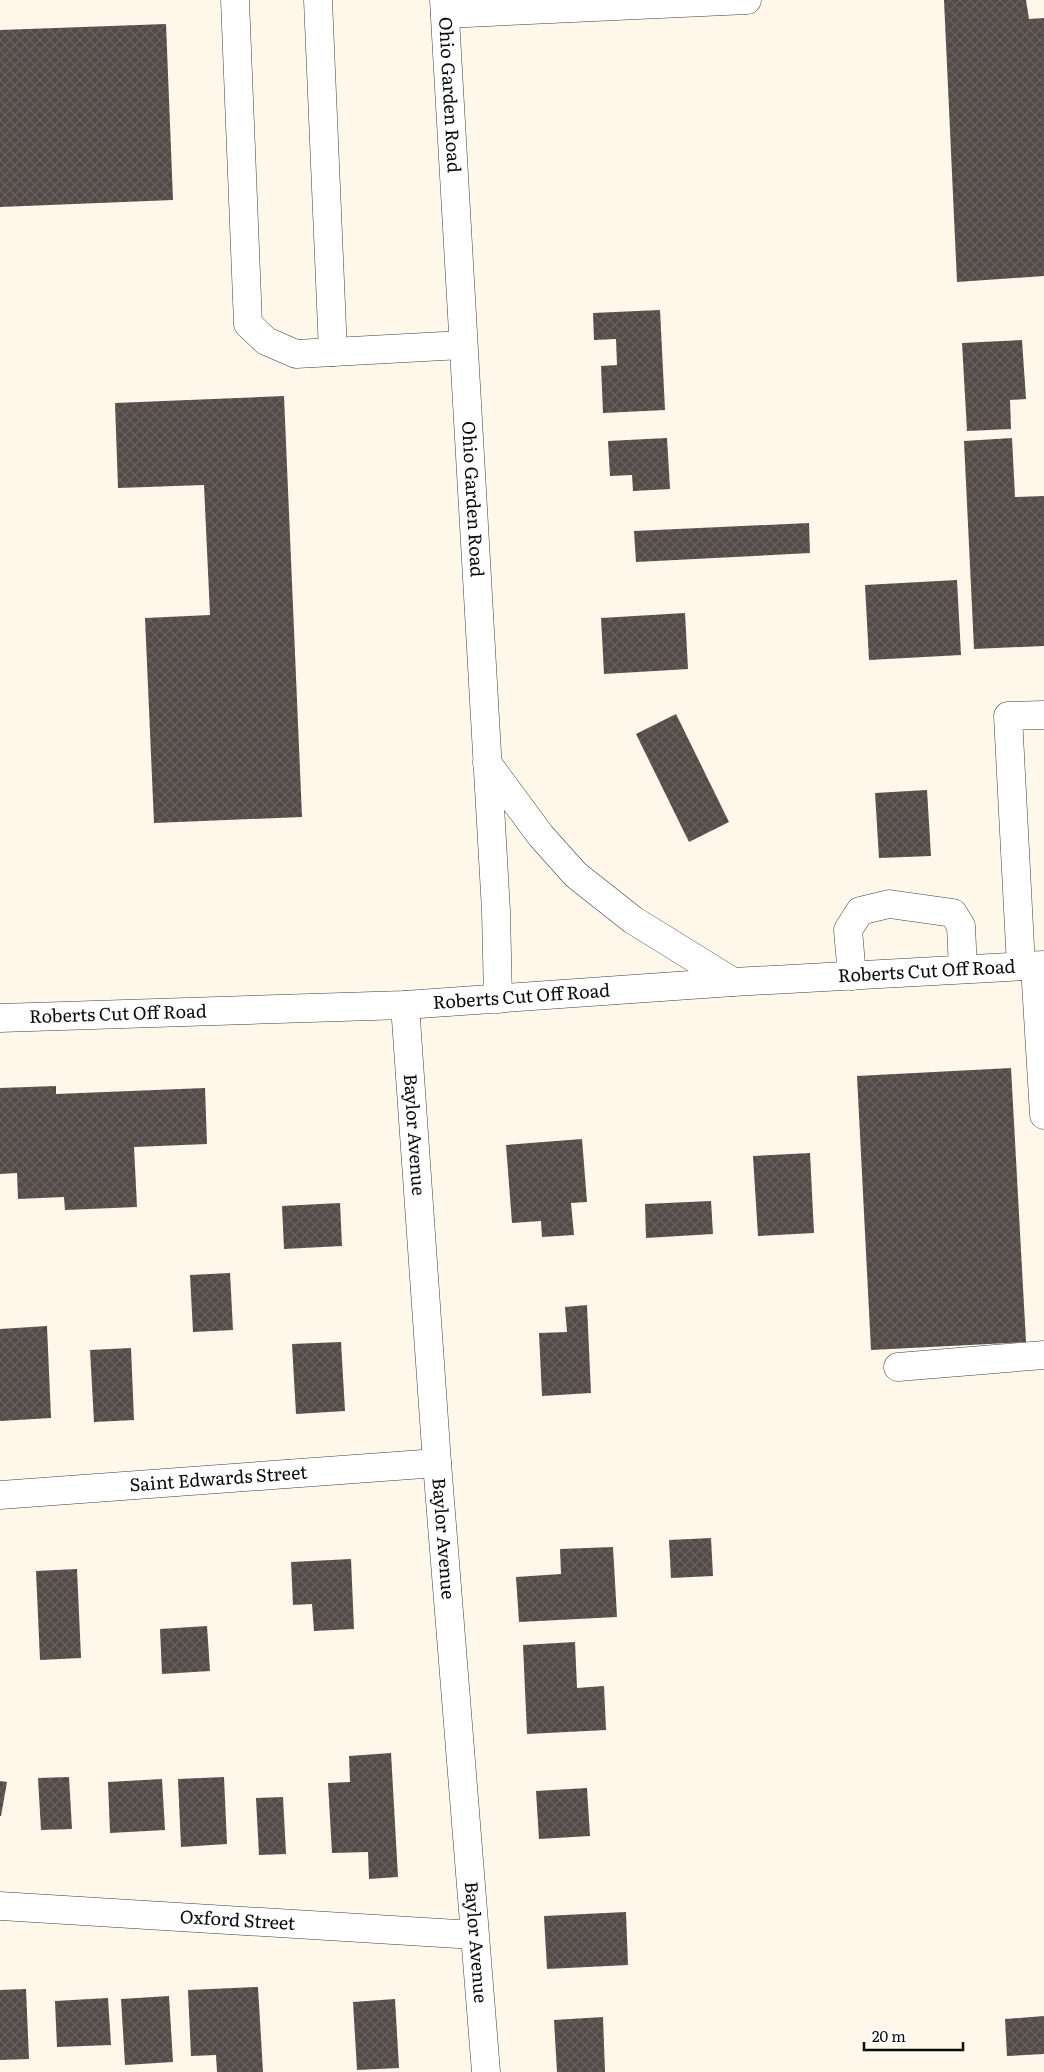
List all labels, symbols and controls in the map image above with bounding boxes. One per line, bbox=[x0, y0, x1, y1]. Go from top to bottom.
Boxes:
street label: Ohio Garden Road bbox=[433, 16, 469, 174]
street label: Ohio Garden Road bbox=[456, 420, 492, 578]
street label: Roberts Cut Off Road bbox=[837, 952, 1016, 988]
street label: Roberts Cut Off Road bbox=[432, 976, 611, 1015]
street label: Roberts Cut Off Road bbox=[29, 996, 207, 1029]
street label: Baylor Avenue bbox=[398, 1073, 433, 1196]
street label: Saint Edwards Street bbox=[128, 1457, 309, 1497]
street label: Baylor Avenue bbox=[426, 1477, 463, 1600]
street label: Baylor Avenue bbox=[459, 1880, 495, 2004]
street label: Oxford Street bbox=[179, 1902, 297, 1936]
scale bar bbox=[864, 2020, 963, 2052]
text: 20 m bbox=[872, 2024, 906, 2047]

